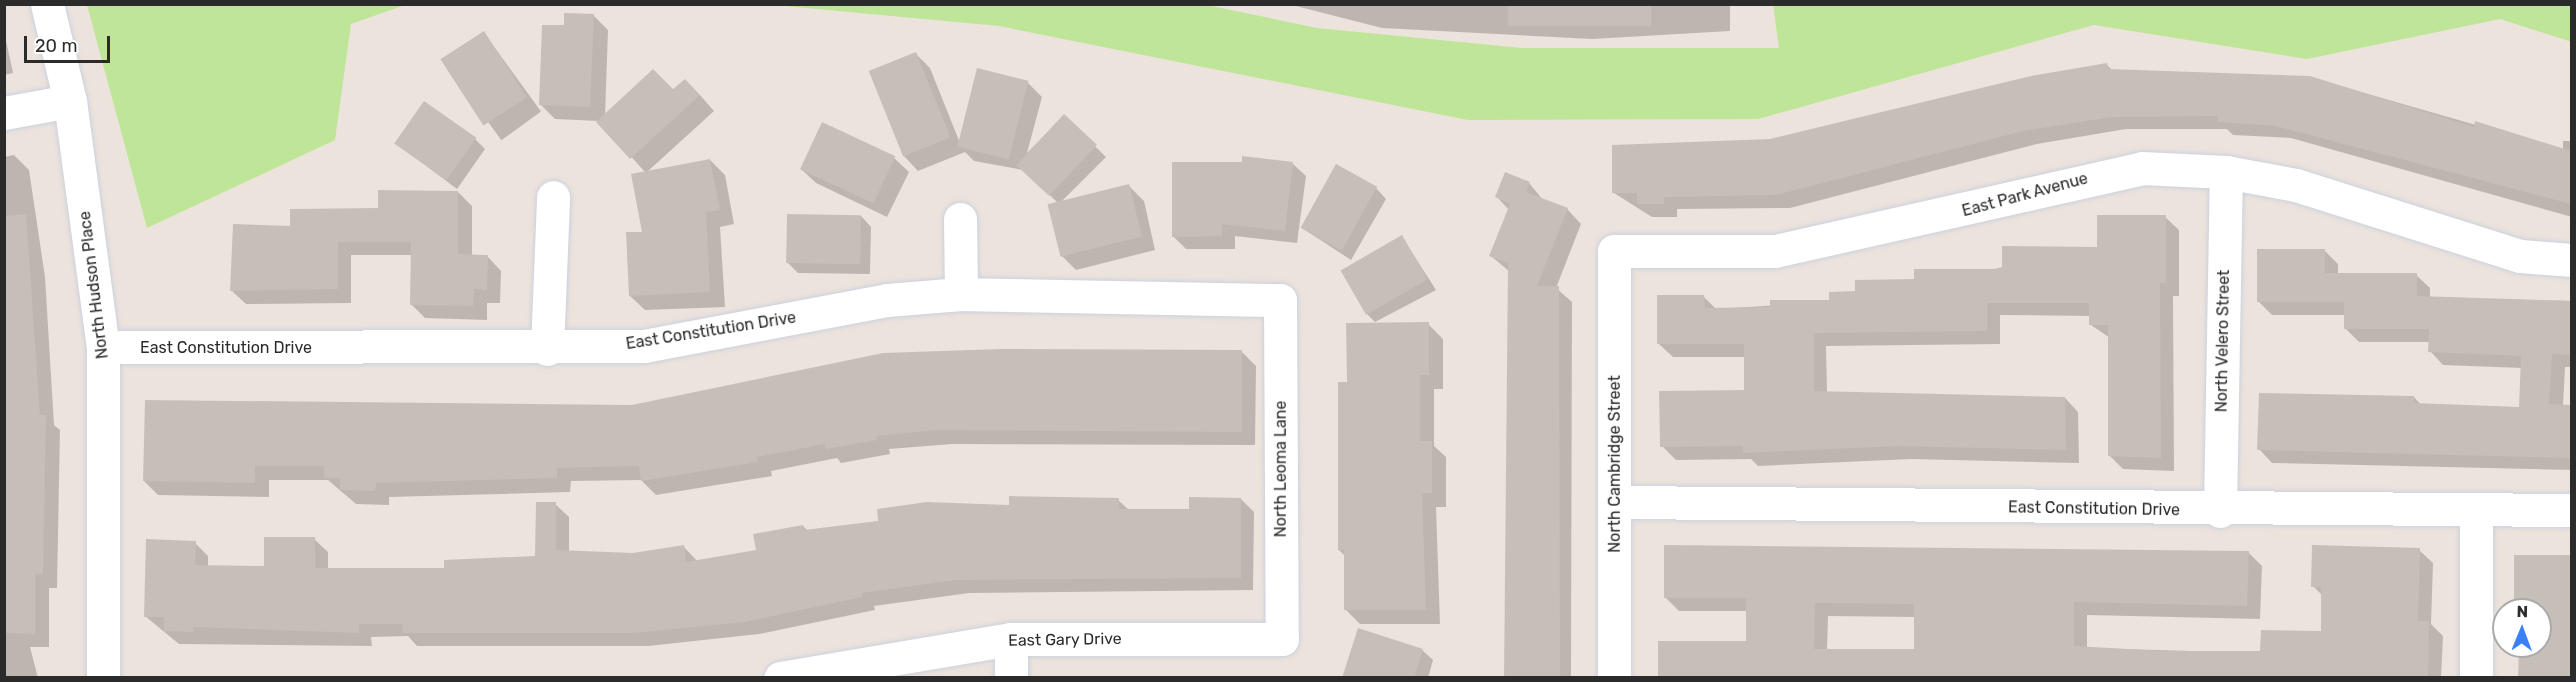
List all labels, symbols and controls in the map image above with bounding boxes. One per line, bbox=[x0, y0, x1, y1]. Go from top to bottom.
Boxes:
scale bar bbox=[27, 24, 112, 62]
text: 20 m bbox=[35, 35, 77, 57]
street label: East Park Avenue bbox=[1960, 169, 2090, 221]
street label: North Hudson Place bbox=[75, 210, 113, 360]
street label: North Velero Street bbox=[2212, 269, 2234, 413]
street label: East Constitution Drive bbox=[625, 308, 797, 354]
street label: East Constitution Drive bbox=[140, 338, 312, 358]
street label: North Cambridge Street bbox=[1605, 375, 1625, 553]
street label: North Leoma Lane bbox=[1271, 401, 1291, 537]
street label: East Constitution Drive bbox=[2008, 498, 2180, 520]
north arrow bbox=[2492, 598, 2552, 658]
text: N bbox=[2516, 602, 2528, 621]
street label: East Gary Drive bbox=[1008, 629, 1122, 651]

